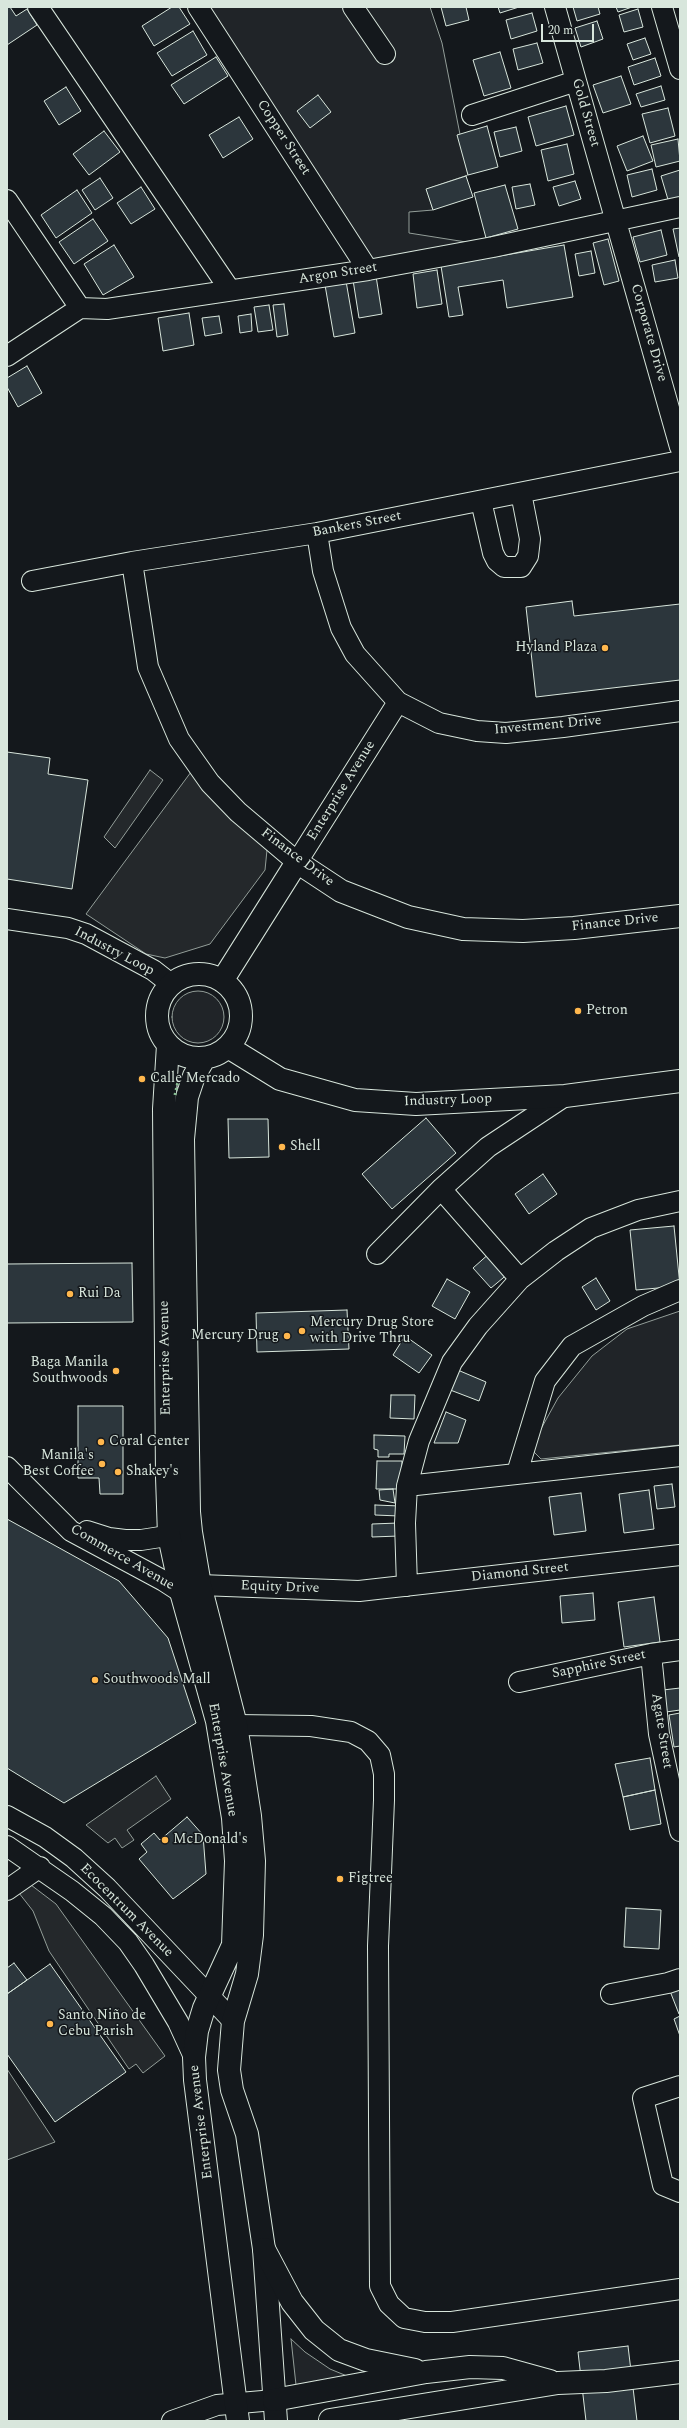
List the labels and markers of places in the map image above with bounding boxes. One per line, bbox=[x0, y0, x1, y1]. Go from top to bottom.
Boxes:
place label: Hyland Plaza bbox=[515, 640, 597, 656]
marker: Hyland Plaza bbox=[600, 643, 610, 653]
place label: Petron bbox=[586, 1003, 628, 1019]
marker: Petron bbox=[573, 1006, 583, 1016]
place label: Calle Mercado bbox=[150, 1071, 240, 1087]
marker: Calle Mercado bbox=[137, 1074, 147, 1084]
place label: Shell bbox=[290, 1139, 321, 1155]
marker: Shell bbox=[277, 1142, 287, 1152]
place label: Rui Da bbox=[78, 1286, 121, 1302]
marker: Rui Da bbox=[65, 1289, 75, 1299]
place label: Mercury Drug Store with Drive Thru bbox=[310, 1315, 434, 1348]
marker: Mercury Drug Store with Drive Thru bbox=[297, 1326, 307, 1336]
place label: Mercury Drug bbox=[191, 1328, 279, 1344]
marker: Mercury Drug bbox=[282, 1331, 292, 1341]
place label: Baga Manila Southwoods bbox=[30, 1355, 108, 1388]
marker: Baga Manila Southwoods bbox=[111, 1366, 121, 1376]
place label: Coral Center bbox=[109, 1434, 189, 1450]
marker: Coral Center bbox=[96, 1437, 106, 1447]
place label: Manila's Best Coffee bbox=[23, 1448, 94, 1480]
marker: Manila's Best Coffee bbox=[97, 1459, 107, 1469]
place label: Shakey's bbox=[126, 1464, 179, 1480]
marker: Shakey's bbox=[113, 1467, 123, 1477]
place label: Southwoods Mall bbox=[103, 1672, 211, 1688]
marker: Southwoods Mall bbox=[90, 1675, 100, 1685]
place label: McDonald's bbox=[173, 1832, 248, 1848]
marker: McDonald's bbox=[160, 1835, 170, 1845]
place label: Figtree bbox=[348, 1871, 393, 1887]
marker: Figtree bbox=[335, 1874, 345, 1884]
place label: Santo Niño de Cebu Parish bbox=[58, 2008, 146, 2040]
marker: Santo Niño de Cebu Parish bbox=[45, 2019, 55, 2029]

